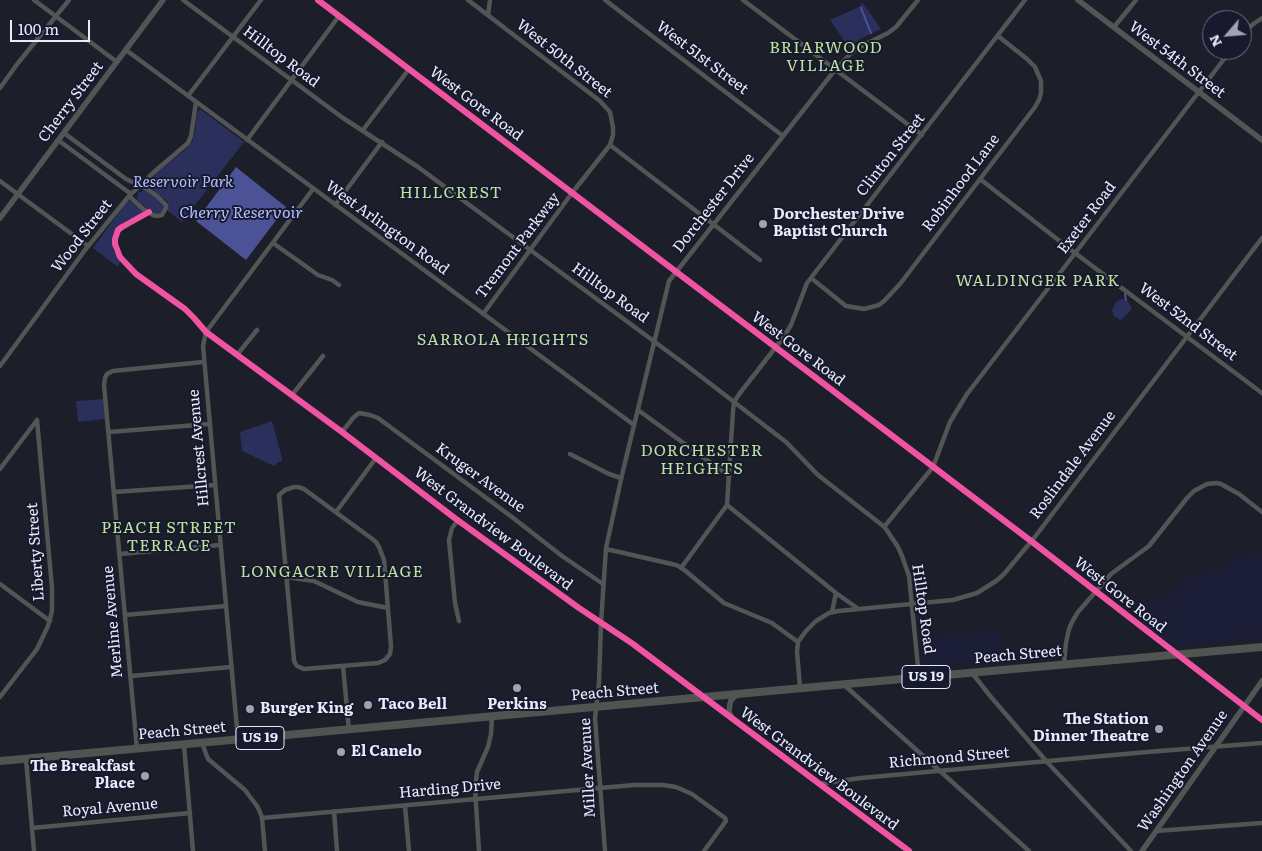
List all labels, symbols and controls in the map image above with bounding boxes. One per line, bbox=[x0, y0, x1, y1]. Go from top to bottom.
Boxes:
scale bar bbox=[12, 10, 92, 42]
north arrow bbox=[1202, 10, 1252, 60]
street label: West 50th Street bbox=[513, 16, 615, 102]
text: 100 m bbox=[18, 17, 59, 40]
street label: West 51st Street bbox=[652, 18, 752, 98]
street label: West 54th Street bbox=[1125, 18, 1229, 102]
street label: Hilltop Road bbox=[239, 23, 323, 91]
text: N bbox=[1203, 32, 1226, 51]
district label: BRIARWOOD VILLAGE bbox=[768, 38, 884, 76]
street label: Cherry Street bbox=[35, 58, 107, 146]
street label: West Gore Road bbox=[426, 63, 526, 145]
street label: Clinton Street bbox=[853, 110, 929, 200]
street label: Robinhood Lane bbox=[918, 131, 1004, 235]
street label: Dorchester Drive bbox=[669, 150, 759, 256]
park label: Reservoir Park bbox=[133, 174, 233, 192]
street label: West Arlington Road bbox=[322, 177, 452, 279]
street label: Exeter Road bbox=[1054, 178, 1120, 258]
district label: HILLCREST bbox=[398, 183, 504, 203]
street label: Tremont Parkway bbox=[472, 189, 564, 303]
street label: Wood Street bbox=[48, 196, 116, 276]
water label: Cherry Reservoir bbox=[179, 203, 303, 223]
place label: Dorchester Drive Baptist Church bbox=[773, 206, 904, 241]
marker: Dorchester Drive Baptist Church bbox=[757, 218, 769, 230]
street label: Hilltop Road bbox=[568, 259, 652, 327]
district label: WALDINGER PARK bbox=[954, 271, 1122, 291]
street label: West 52nd Street bbox=[1135, 279, 1241, 365]
street label: West Gore Road bbox=[748, 308, 848, 390]
district label: SARROLA HEIGHTS bbox=[415, 330, 591, 350]
street label: Hillcrest Avenue bbox=[185, 389, 213, 507]
street label: Roslindale Avenue bbox=[1026, 407, 1120, 523]
street label: Kruger Avenue bbox=[432, 439, 528, 517]
district label: DORCHESTER HEIGHTS bbox=[639, 441, 765, 479]
street label: West Grandview Boulevard bbox=[410, 464, 576, 594]
street label: Liberty Street bbox=[24, 502, 48, 602]
district label: PEACH STREET TERRACE bbox=[100, 518, 238, 556]
street label: West Gore Road bbox=[1070, 553, 1170, 637]
district label: LONGACRE VILLAGE bbox=[238, 562, 426, 582]
street label: Hilltop Road bbox=[908, 563, 938, 655]
street label: Merline Avenue bbox=[99, 565, 127, 679]
street label: Peach Street bbox=[973, 642, 1063, 668]
road number: US 19 bbox=[902, 666, 950, 689]
street label: Peach Street bbox=[570, 679, 660, 705]
marker: Perkins bbox=[511, 682, 523, 694]
place label: Taco Bell bbox=[378, 696, 447, 714]
place label: Perkins bbox=[487, 696, 547, 714]
marker: Taco Bell bbox=[362, 699, 374, 711]
place label: Burger King bbox=[260, 700, 353, 718]
marker: Burger King bbox=[244, 703, 256, 715]
street label: West Grandview Boulevard bbox=[736, 704, 902, 834]
street label: Washington Avenue bbox=[1134, 707, 1232, 835]
place label: The Station Dinner Theatre bbox=[1033, 711, 1149, 746]
street label: Peach Street bbox=[137, 718, 227, 744]
street label: Miller Avenue bbox=[576, 718, 600, 818]
marker: The Station Dinner Theatre bbox=[1153, 723, 1165, 735]
road number: US 19 bbox=[236, 726, 284, 750]
place label: El Canelo bbox=[351, 743, 422, 761]
street label: Richmond Street bbox=[888, 744, 1010, 772]
marker: El Canelo bbox=[335, 746, 347, 758]
place label: The Breakfast Place bbox=[30, 758, 135, 793]
marker: The Breakfast Place bbox=[139, 770, 151, 782]
street label: Harding Drive bbox=[398, 776, 502, 802]
street label: Royal Avenue bbox=[61, 795, 159, 821]

